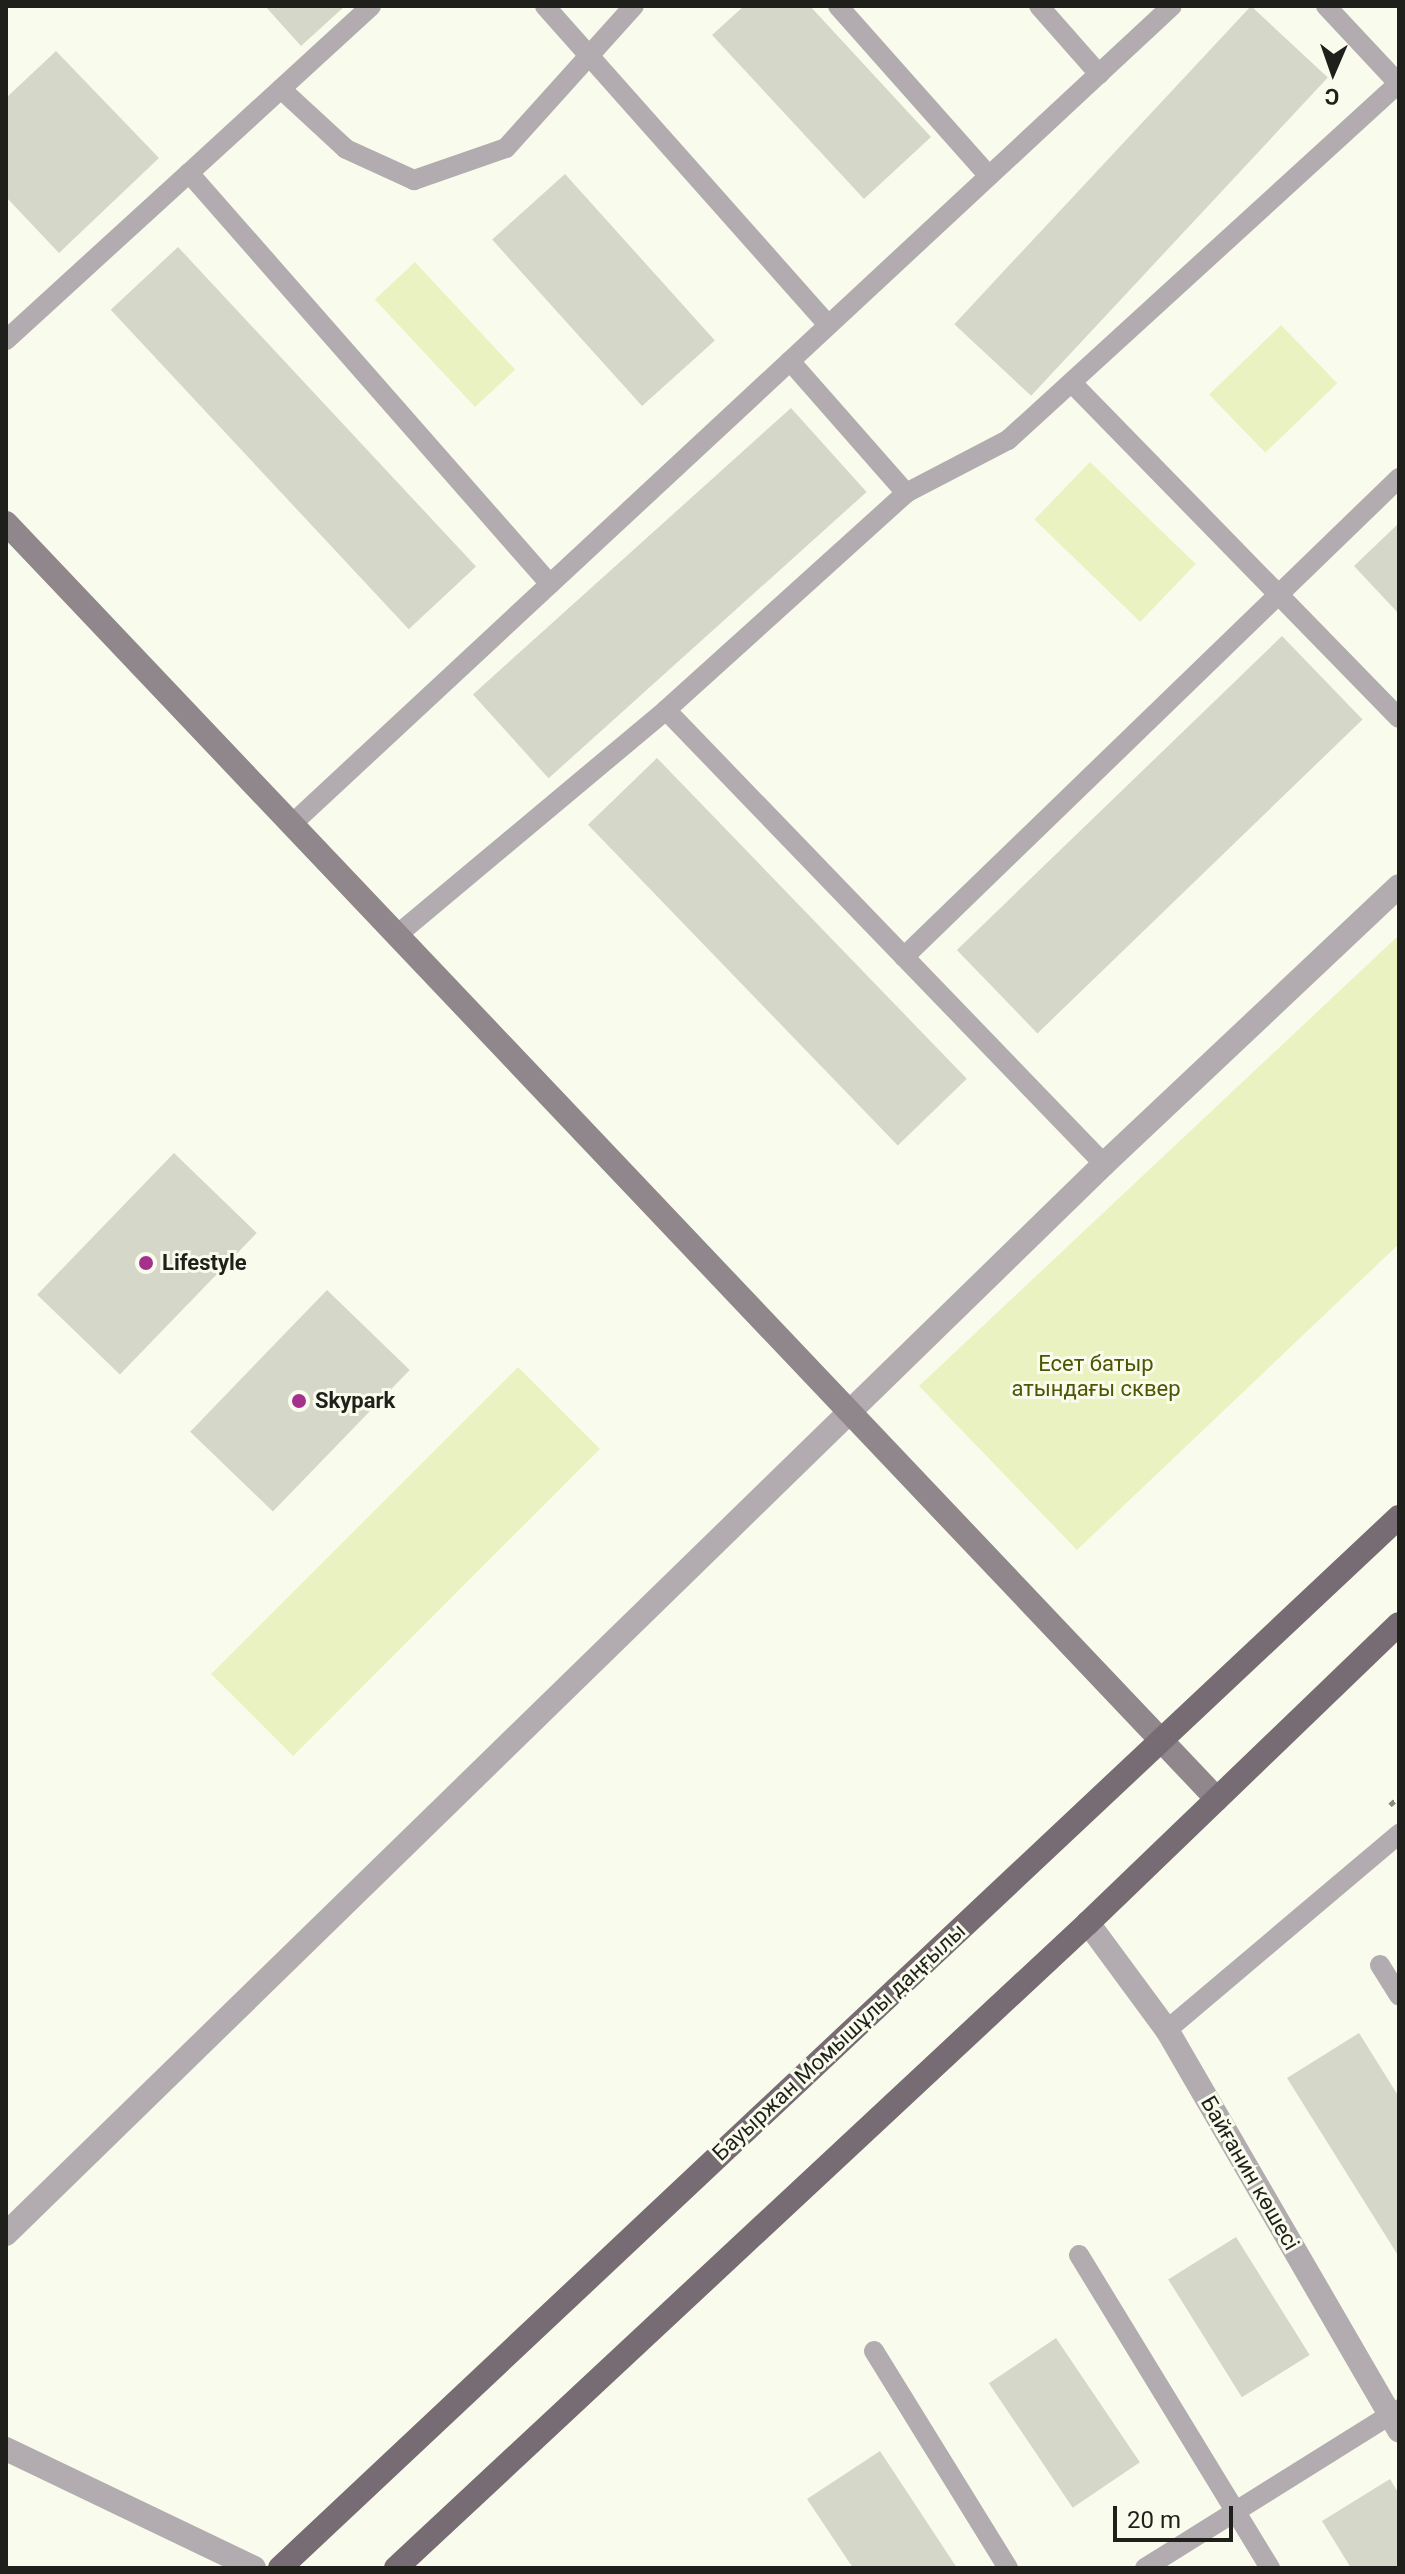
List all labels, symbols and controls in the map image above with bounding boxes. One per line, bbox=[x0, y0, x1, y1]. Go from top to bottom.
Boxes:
north arrow bbox=[1293, 32, 1373, 112]
text: С bbox=[1325, 84, 1340, 109]
place label: Lifestyle bbox=[162, 1250, 247, 1276]
marker: Lifestyle bbox=[137, 1254, 155, 1272]
park label: Есет батыр атындағы сквер bbox=[1011, 1350, 1181, 1402]
place label: Skypark bbox=[315, 1388, 395, 1414]
marker: Skypark bbox=[290, 1392, 308, 1410]
street label: Бауыржан Момышұлы даңғылы bbox=[707, 1918, 971, 2166]
street label: Байғанин көшесі bbox=[1195, 2091, 1305, 2255]
scale bar bbox=[1117, 2490, 1237, 2540]
text: 20 m bbox=[1127, 2506, 1181, 2534]

